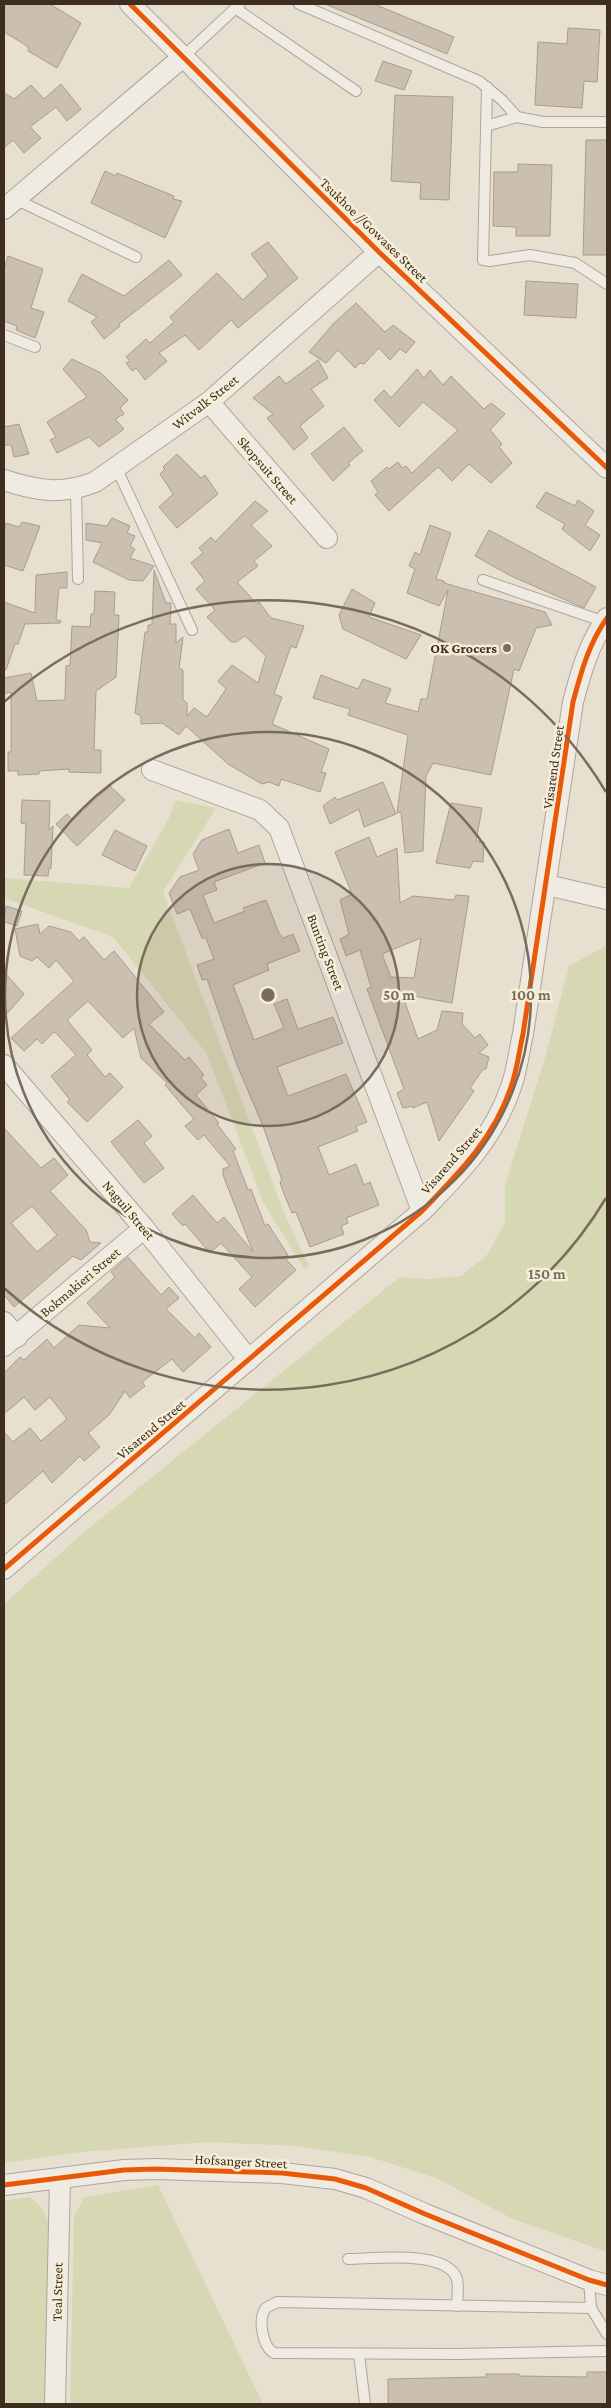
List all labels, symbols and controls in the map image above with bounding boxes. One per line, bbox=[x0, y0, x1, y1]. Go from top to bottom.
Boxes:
street label: Tsukhoe //Gowases Street bbox=[317, 174, 431, 286]
street label: Witvalk Street bbox=[169, 371, 242, 433]
street label: Skopsuit Street bbox=[234, 433, 302, 507]
place label: OK Grocers bbox=[430, 640, 497, 656]
marker: OK Grocers bbox=[501, 642, 513, 654]
street label: Visarend Street bbox=[539, 724, 567, 810]
street label: Bunting Street bbox=[304, 912, 348, 993]
centre of rings bbox=[259, 986, 277, 1004]
text: 50 m bbox=[383, 987, 415, 1003]
text: 100 m bbox=[511, 987, 551, 1003]
street label: Visarend Street bbox=[417, 1123, 485, 1197]
street label: Naguil Street bbox=[100, 1177, 159, 1243]
street label: Bokmakieri Street bbox=[37, 1244, 124, 1320]
text: 150 m bbox=[528, 1266, 566, 1282]
street label: Visarend Street bbox=[113, 1395, 189, 1462]
street label: Hofsanger Street bbox=[194, 2151, 288, 2171]
street label: Teal Street bbox=[48, 2262, 66, 2322]

